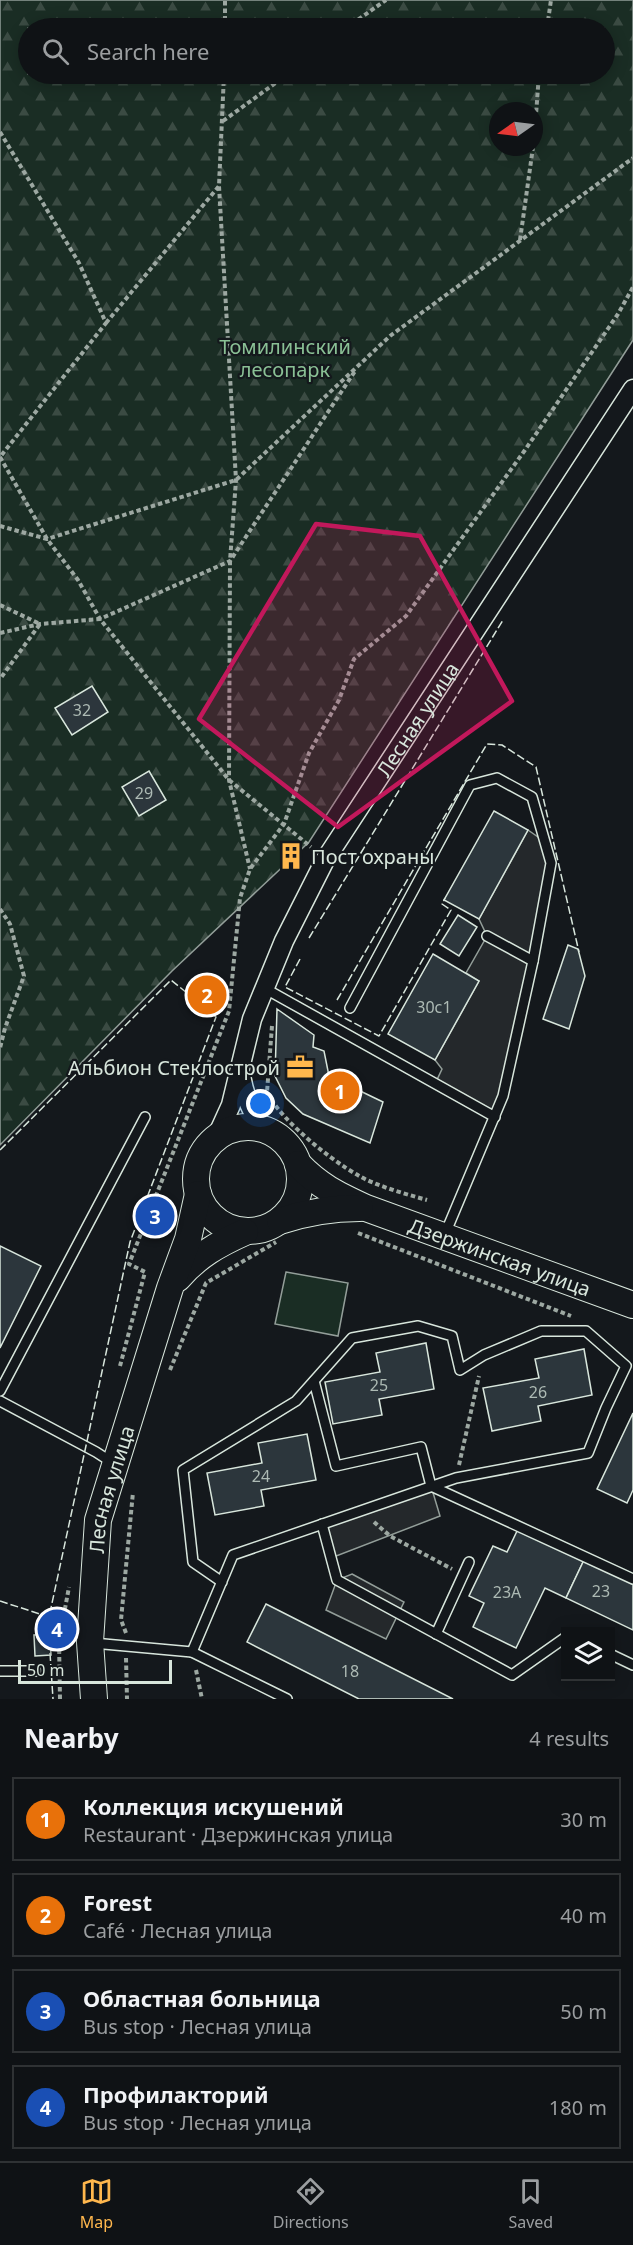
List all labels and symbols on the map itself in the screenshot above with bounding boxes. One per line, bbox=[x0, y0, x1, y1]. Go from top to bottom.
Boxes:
north arrow bbox=[489, 102, 543, 156]
park label: Томилинский лесопарк bbox=[219, 333, 351, 383]
street label: Лесная улица bbox=[370, 657, 464, 782]
house number: 32 bbox=[73, 699, 91, 721]
house number: 29 bbox=[135, 782, 153, 804]
building icon: Пост охраны bbox=[276, 841, 306, 871]
place label: Пост охраны bbox=[311, 843, 434, 870]
pin: 2 bbox=[188, 972, 226, 1018]
house number: 30с1 bbox=[416, 996, 452, 1018]
office icon: Альбион Стеклострой bbox=[285, 1052, 315, 1082]
place label: Альбион Стеклострой bbox=[68, 1054, 280, 1081]
pin: 1 bbox=[320, 1068, 360, 1114]
your location bbox=[246, 1089, 275, 1118]
pin: 3 bbox=[136, 1194, 174, 1238]
street label: Дзержинская улица bbox=[405, 1211, 595, 1302]
house number: 25 bbox=[370, 1374, 388, 1396]
house number: 26 bbox=[529, 1381, 547, 1403]
street label: Лесная улица bbox=[82, 1422, 140, 1554]
house number: 24 bbox=[252, 1465, 270, 1487]
house number: 23 bbox=[592, 1580, 610, 1602]
house number: 23А bbox=[493, 1581, 522, 1603]
pin: 4 bbox=[38, 1606, 76, 1652]
scale bar bbox=[18, 1657, 172, 1684]
house number: 18 bbox=[341, 1660, 359, 1682]

